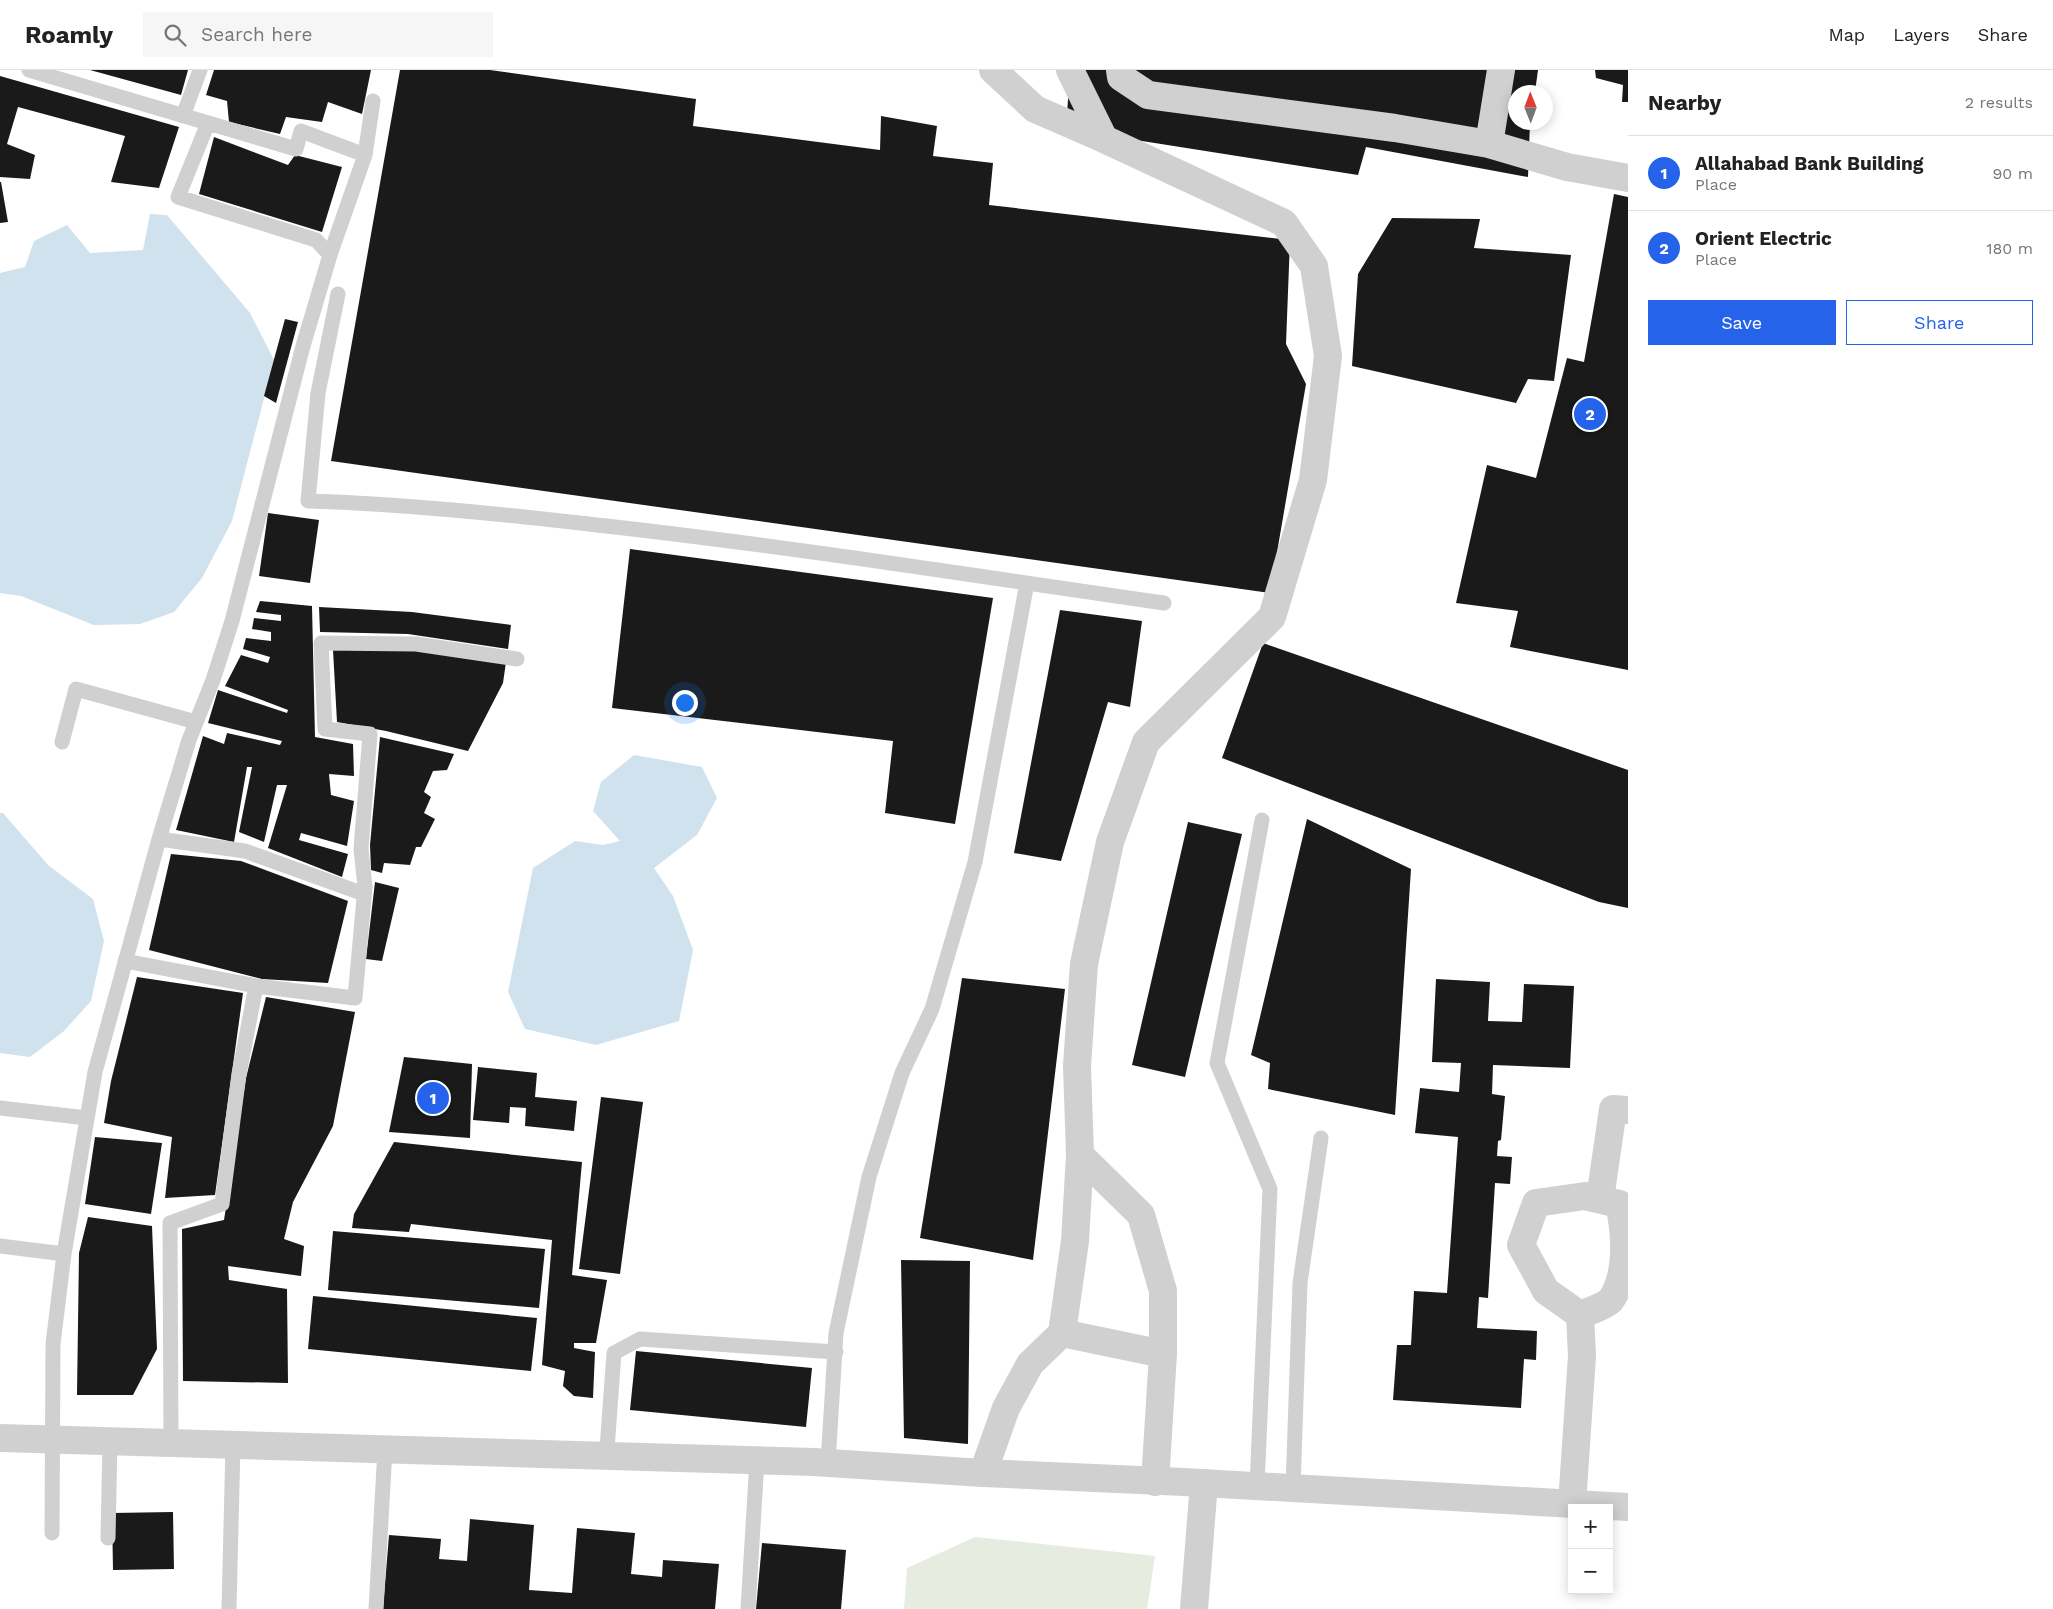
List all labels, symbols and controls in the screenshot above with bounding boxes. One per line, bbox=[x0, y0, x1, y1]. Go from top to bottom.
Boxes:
search box bbox=[143, 12, 493, 57]
text: Roamly bbox=[25, 21, 113, 49]
icon: search bbox=[161, 21, 189, 49]
text: Search here bbox=[201, 23, 312, 46]
text: Map bbox=[1828, 24, 1865, 45]
text: Layers bbox=[1893, 24, 1950, 45]
text: Share bbox=[1978, 24, 2028, 45]
north arrow bbox=[1508, 85, 1553, 130]
text: Nearby bbox=[1648, 90, 1721, 115]
text: 2 results bbox=[1965, 93, 2033, 112]
text: Allahabad Bank Building bbox=[1695, 152, 1923, 175]
text: 1 bbox=[1661, 164, 1667, 183]
text: 90 m bbox=[1992, 164, 2033, 183]
text: Place bbox=[1695, 175, 1737, 194]
text: Orient Electric bbox=[1695, 227, 1832, 250]
text: 2 bbox=[1659, 239, 1669, 258]
text: 180 m bbox=[1986, 239, 2033, 258]
text: Place bbox=[1695, 250, 1737, 269]
button: Save bbox=[1648, 300, 1836, 345]
button: Share bbox=[1846, 300, 2033, 345]
pin: 2 bbox=[1574, 395, 1606, 433]
your location bbox=[672, 690, 698, 716]
pin: 1 bbox=[417, 1079, 449, 1117]
map controls bbox=[1568, 1504, 1613, 1594]
button: + bbox=[1568, 1504, 1613, 1549]
button: − bbox=[1568, 1549, 1613, 1594]

